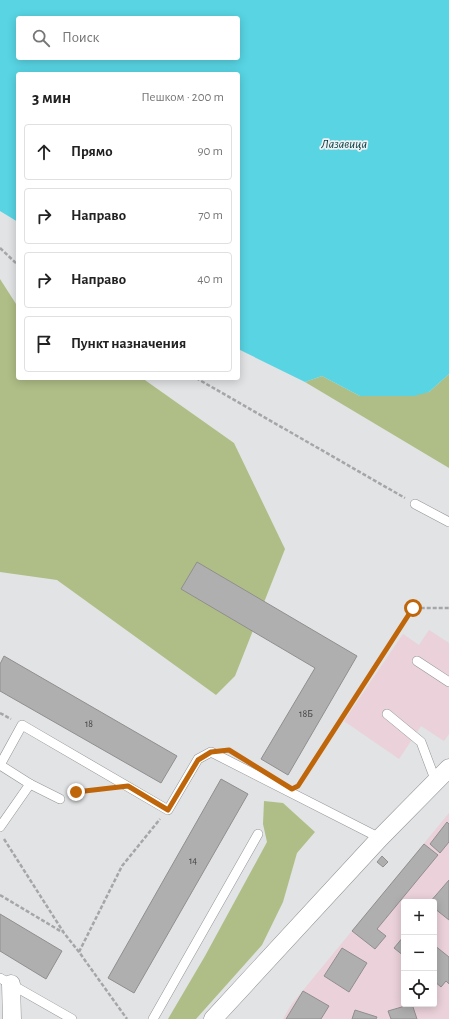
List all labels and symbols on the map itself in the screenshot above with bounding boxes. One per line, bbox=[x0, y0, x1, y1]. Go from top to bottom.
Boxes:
water label: Лазавица bbox=[320, 138, 367, 151]
route start bbox=[404, 599, 422, 617]
house number: 18Б bbox=[299, 709, 313, 719]
house number: 18 bbox=[85, 719, 93, 729]
route end bbox=[67, 783, 85, 801]
house number: 14 bbox=[189, 856, 197, 866]

